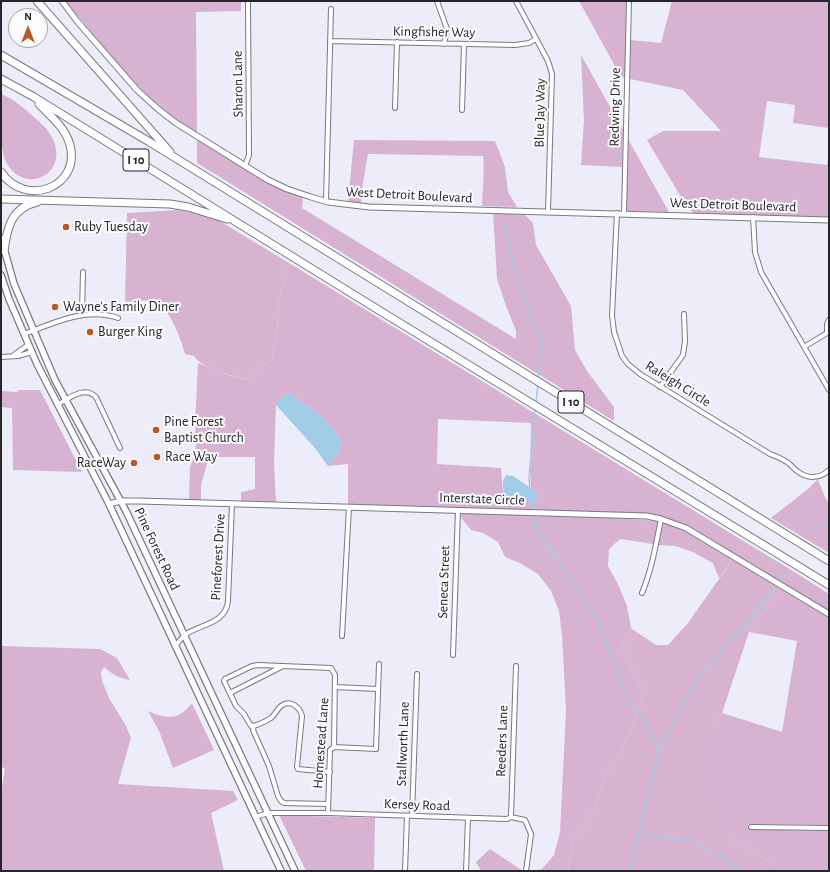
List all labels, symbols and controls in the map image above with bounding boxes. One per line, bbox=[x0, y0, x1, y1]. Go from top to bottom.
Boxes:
north arrow bbox=[8, 8, 48, 48]
text: N bbox=[24, 11, 32, 22]
street label: Kingfisher Way bbox=[393, 23, 475, 41]
street label: Sharon Lane bbox=[229, 51, 247, 117]
street label: Redwing Drive bbox=[606, 67, 624, 147]
street label: Blue Jay Way bbox=[531, 78, 549, 148]
road number: I 10 bbox=[123, 149, 149, 171]
street label: West Detroit Boulevard bbox=[345, 183, 473, 207]
street label: West Detroit Boulevard bbox=[669, 194, 797, 216]
place label: Ruby Tuesday bbox=[74, 219, 148, 235]
marker: Ruby Tuesday bbox=[61, 222, 71, 232]
place label: Wayne's Family Diner bbox=[63, 299, 179, 315]
marker: Wayne's Family Diner bbox=[50, 302, 60, 312]
place label: Burger King bbox=[98, 324, 162, 340]
marker: Burger King bbox=[85, 327, 95, 337]
street label: Raleigh Circle bbox=[642, 357, 714, 411]
road number: I 10 bbox=[558, 391, 584, 413]
place label: Pine Forest Baptist Church bbox=[164, 414, 244, 446]
marker: Pine Forest Baptist Church bbox=[151, 425, 161, 435]
place label: Race Way bbox=[165, 449, 217, 465]
marker: Race Way bbox=[152, 452, 162, 462]
place label: RaceWay bbox=[77, 455, 126, 471]
marker: RaceWay bbox=[129, 458, 139, 468]
street label: Interstate Circle bbox=[439, 489, 525, 509]
street label: Pine Forest Road bbox=[130, 505, 184, 593]
street label: Pineforest Drive bbox=[207, 513, 229, 601]
street label: Seneca Street bbox=[434, 545, 454, 619]
street label: Homestead Lane bbox=[309, 697, 333, 789]
street label: Stallworth Lane bbox=[393, 701, 413, 787]
street label: Reeders Lane bbox=[492, 705, 512, 777]
street label: Kersey Road bbox=[384, 795, 450, 815]

